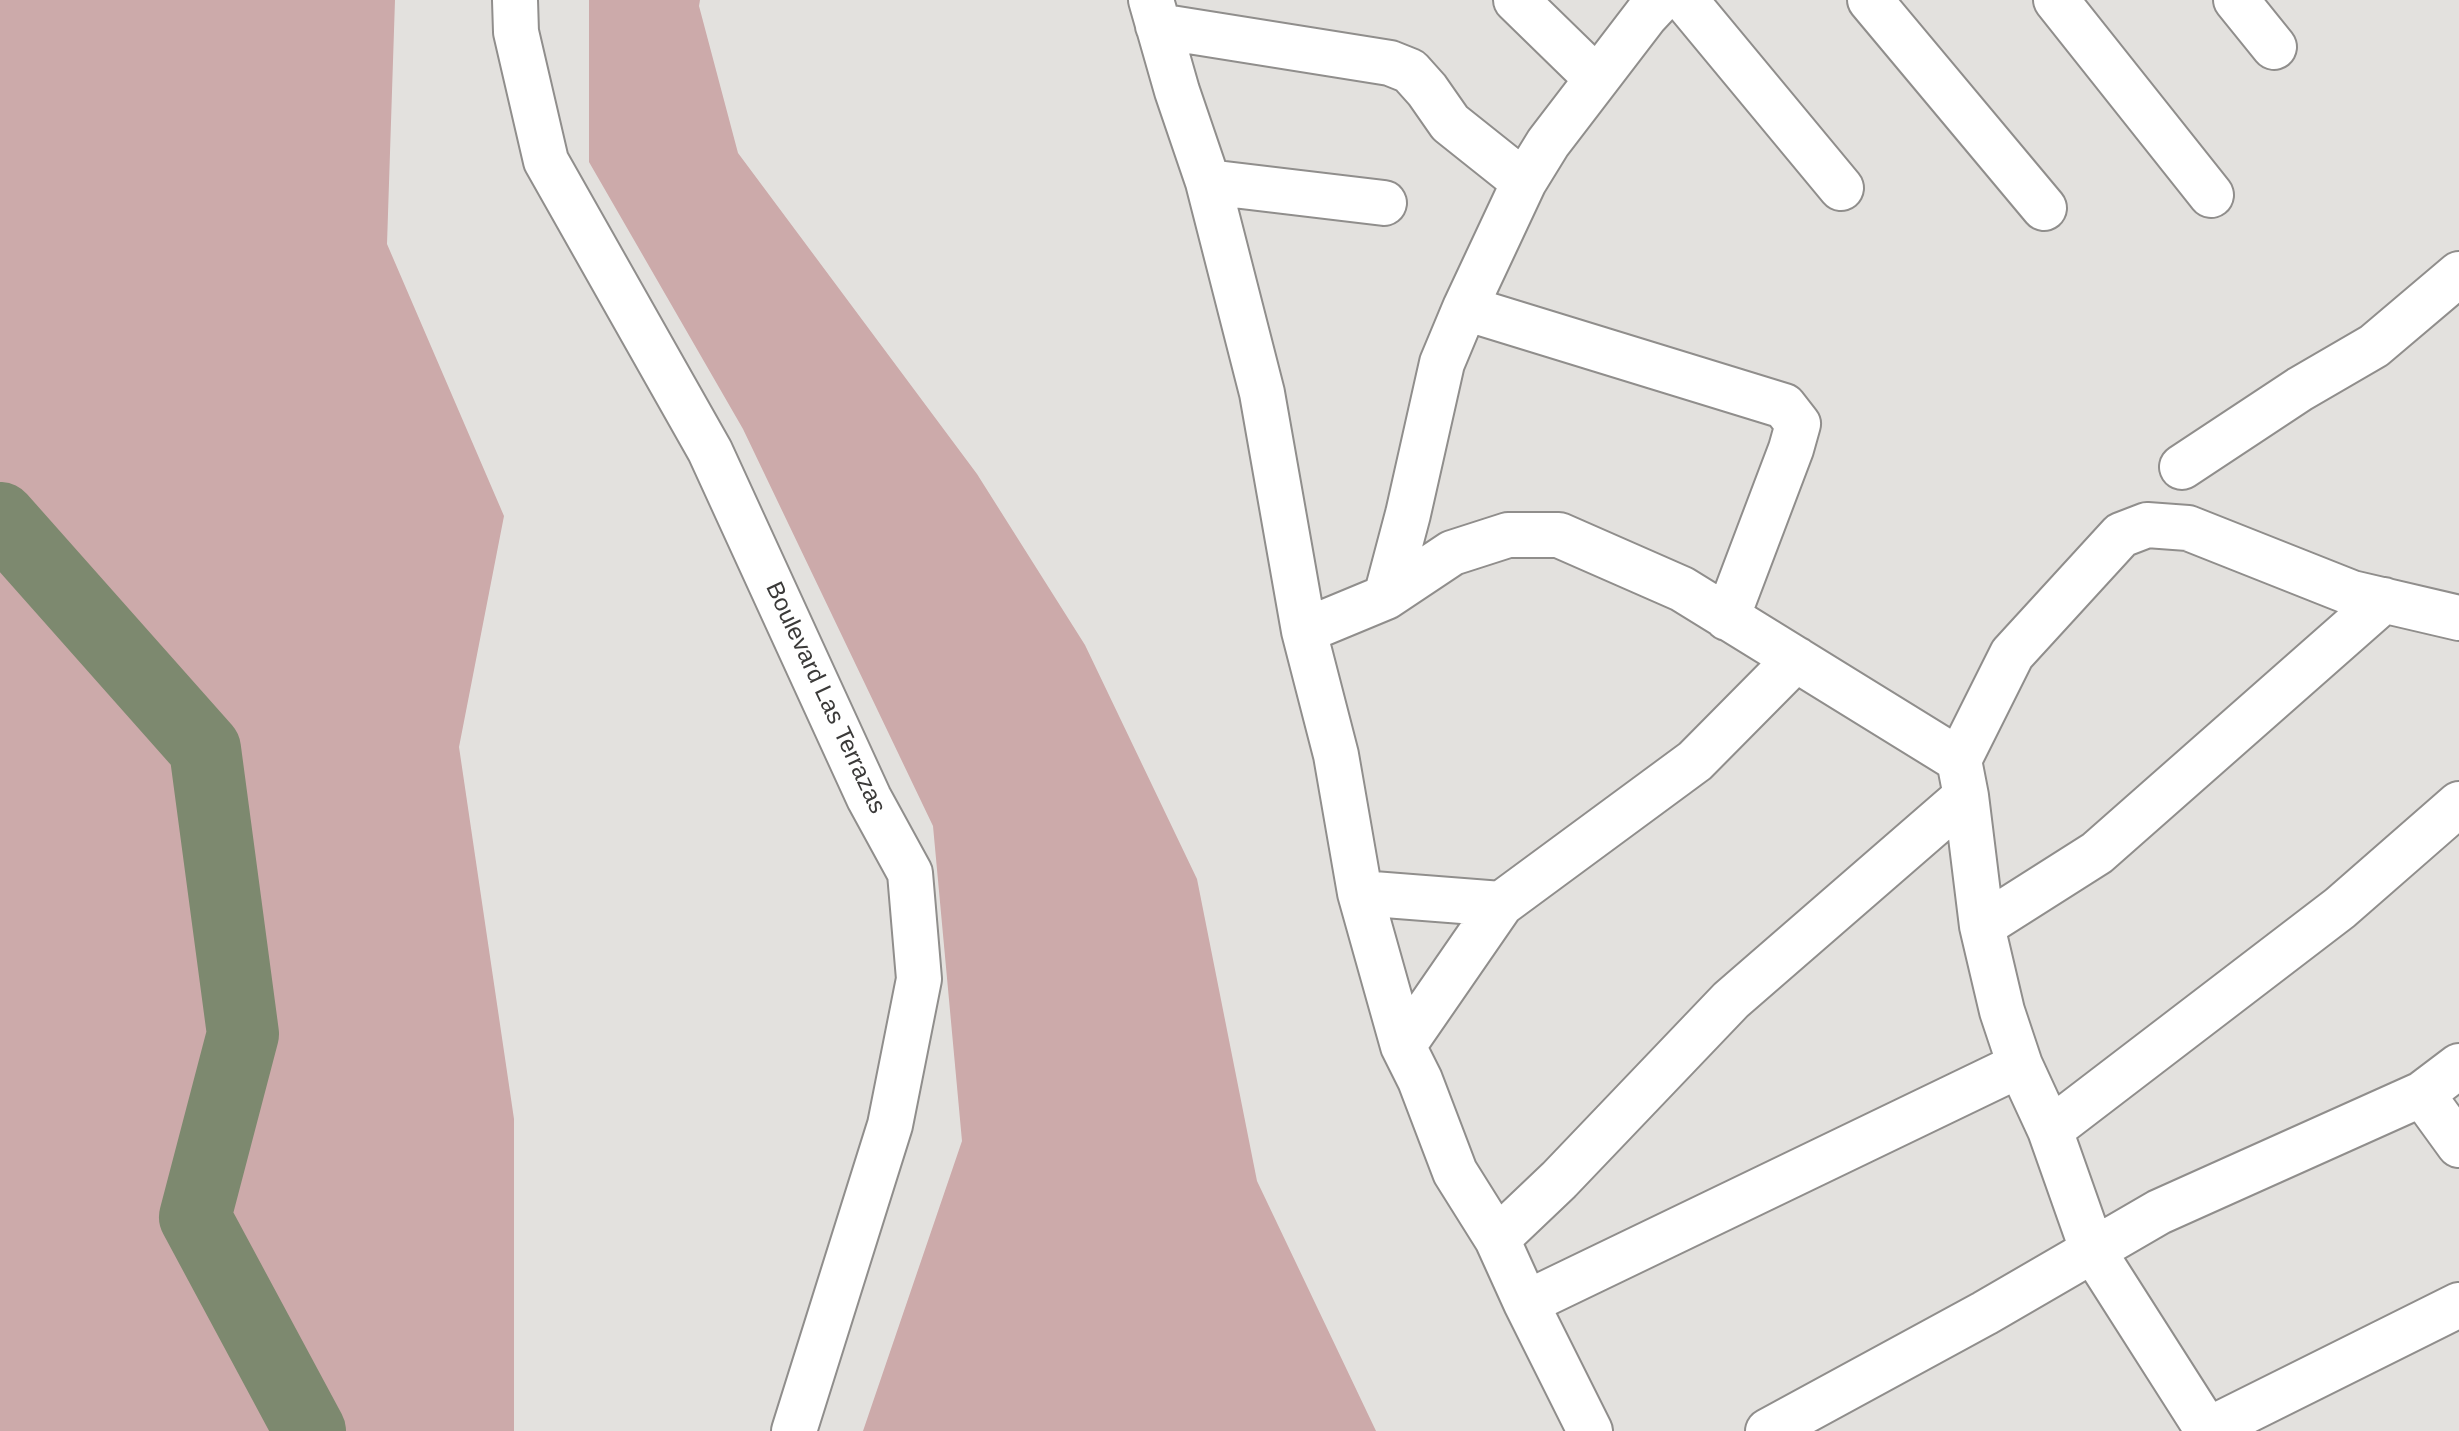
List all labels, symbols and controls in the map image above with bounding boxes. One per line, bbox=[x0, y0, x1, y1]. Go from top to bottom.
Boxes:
street label: Boulevard Las Terrazas bbox=[759, 578, 891, 818]

